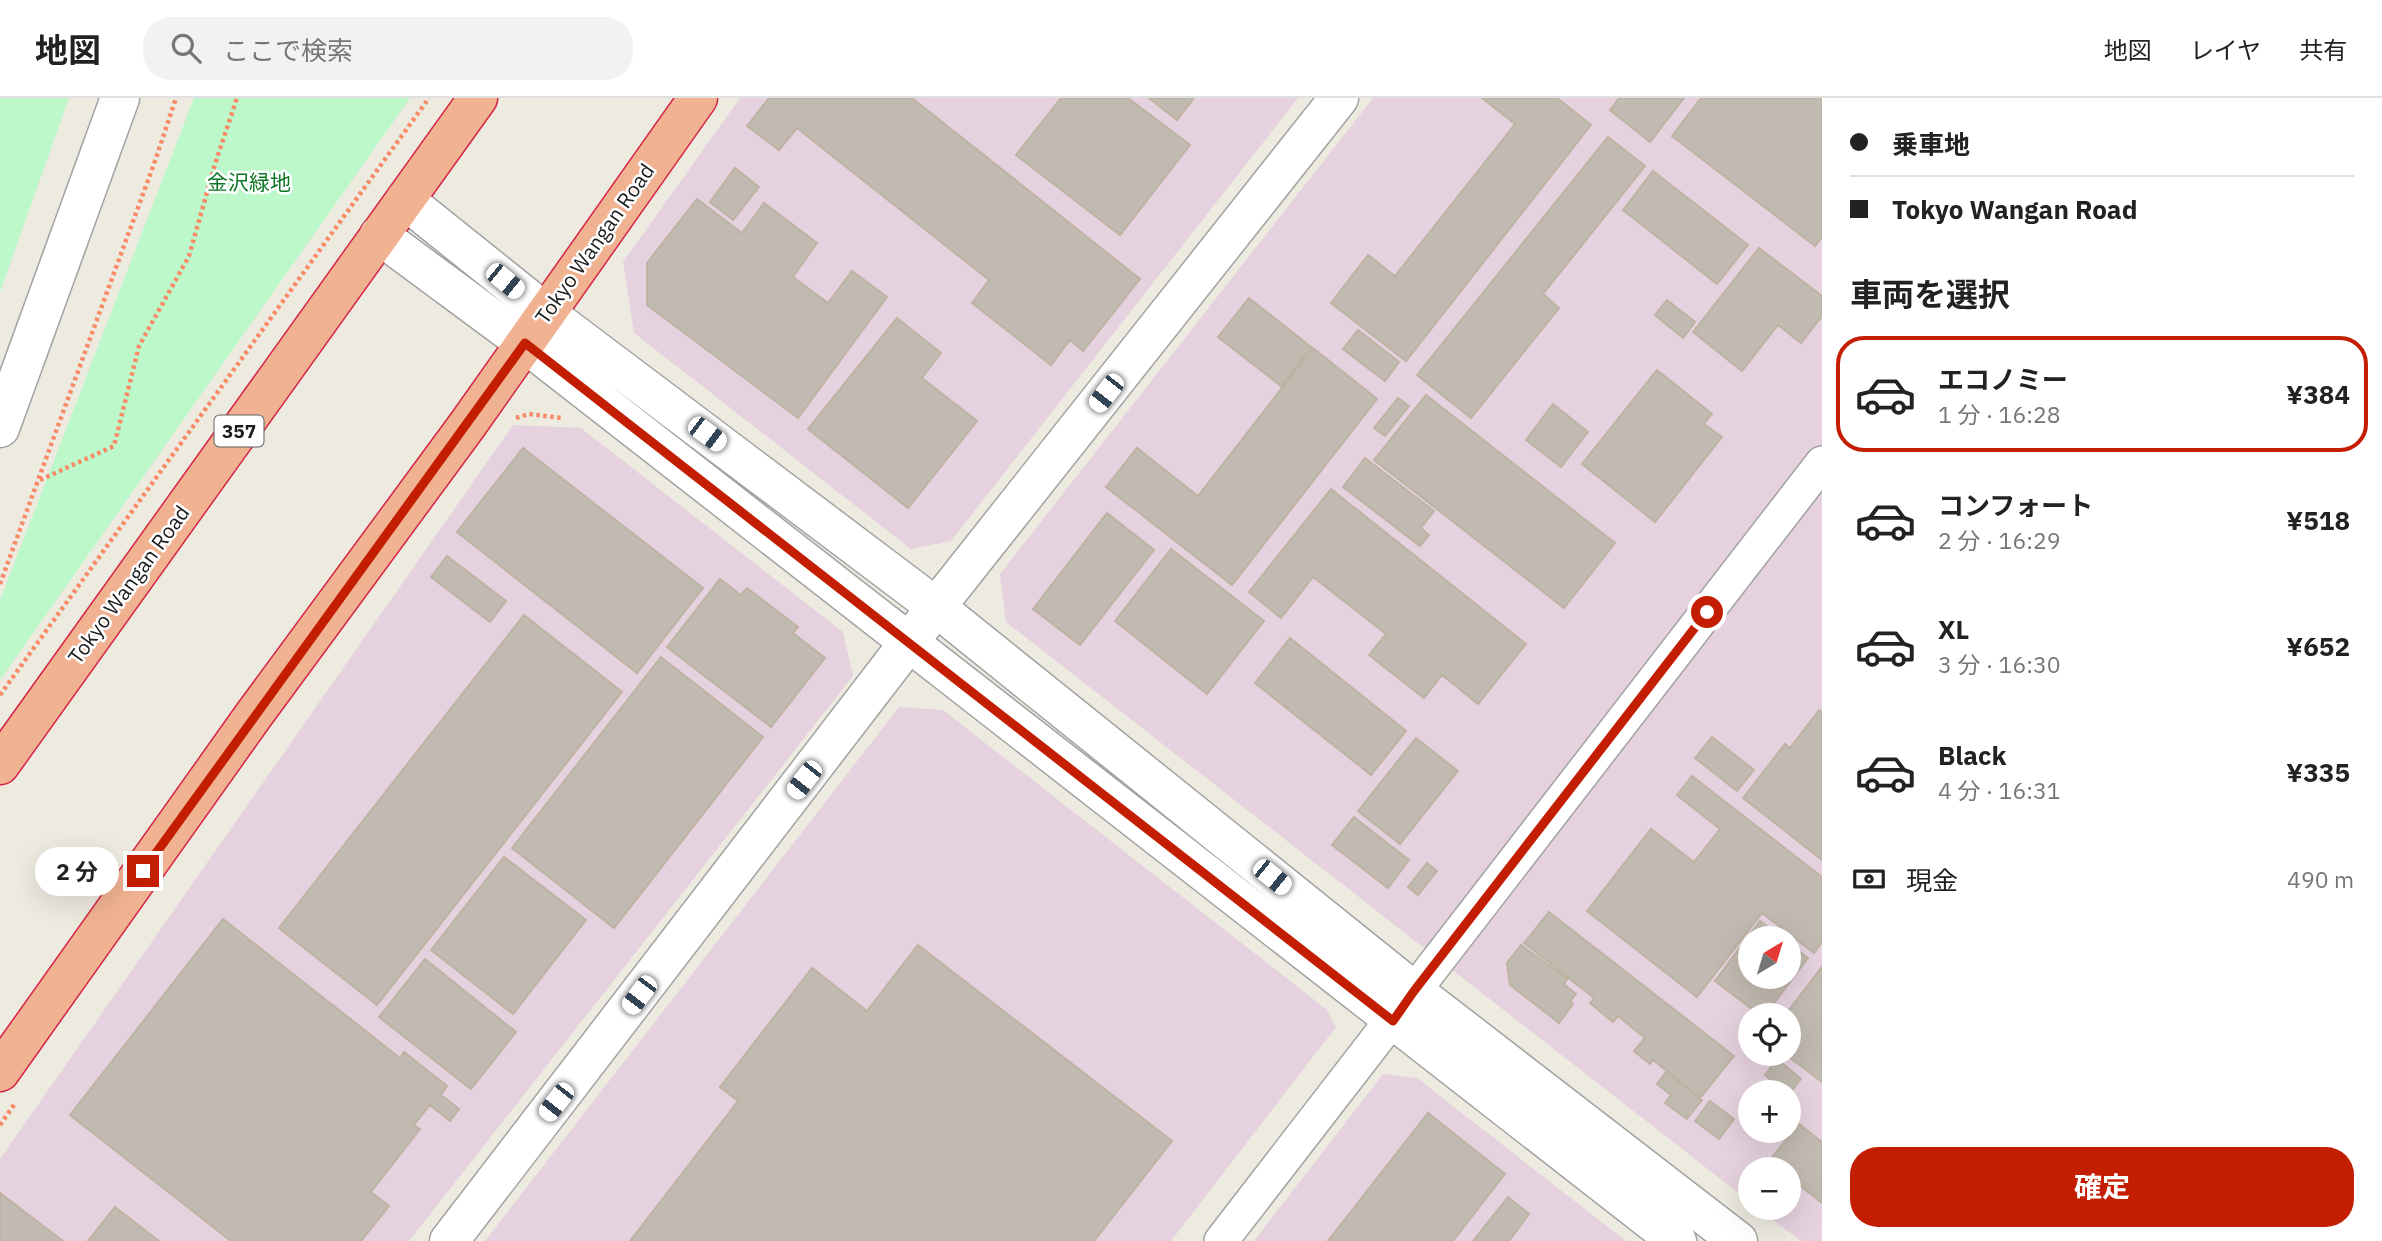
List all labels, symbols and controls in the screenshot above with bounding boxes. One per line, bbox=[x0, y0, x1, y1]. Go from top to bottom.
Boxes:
search box bbox=[143, 17, 633, 80]
text: 地図 bbox=[35, 28, 101, 71]
icon: search bbox=[167, 29, 205, 67]
text: ここで検索 bbox=[223, 33, 353, 67]
text: 地図 bbox=[2104, 34, 2152, 66]
text: レイヤ bbox=[2190, 34, 2261, 66]
text: 共有 bbox=[2299, 34, 2347, 66]
text: 乗車地 bbox=[1892, 127, 1970, 161]
street label: Tokyo Wangan Road bbox=[528, 158, 660, 329]
park label: 金沢緑地 bbox=[207, 168, 291, 196]
text: Tokyo Wangan Road bbox=[1892, 192, 2137, 226]
car bbox=[483, 260, 528, 302]
text: 車両を選択 bbox=[1850, 273, 2010, 315]
text: エコノミー bbox=[1938, 362, 2068, 396]
icon: car bbox=[1854, 363, 1917, 426]
car bbox=[1085, 370, 1128, 416]
text: ¥384 bbox=[2286, 377, 2350, 411]
text: 1 分 · 16:28 bbox=[1938, 399, 2061, 429]
car bbox=[684, 413, 731, 455]
road number: 357 bbox=[215, 416, 264, 446]
text: コンフォート bbox=[1938, 488, 2093, 522]
icon: car bbox=[1854, 489, 1917, 552]
street label: Tokyo Wangan Road bbox=[61, 499, 195, 669]
text: ¥518 bbox=[2286, 503, 2350, 537]
text: 2 分 · 16:29 bbox=[1938, 525, 2061, 555]
route start bbox=[1691, 596, 1723, 628]
text: XL bbox=[1938, 612, 1969, 646]
icon: car bbox=[1854, 615, 1917, 678]
text: ¥652 bbox=[2286, 629, 2350, 663]
text: 3 分 · 16:30 bbox=[1938, 649, 2061, 679]
text: Black bbox=[1938, 738, 2006, 772]
icon: car bbox=[1854, 741, 1917, 804]
text: ¥335 bbox=[2286, 755, 2350, 789]
car bbox=[783, 757, 826, 803]
text: 4 分 · 16:31 bbox=[1938, 775, 2061, 805]
callout: 2 分 bbox=[34, 846, 118, 896]
route end bbox=[127, 855, 159, 887]
text: 2 分 bbox=[56, 856, 98, 886]
car bbox=[1250, 856, 1295, 898]
icon: cash bbox=[1850, 860, 1888, 898]
text: 現金 bbox=[1906, 863, 1958, 897]
text: 490 m bbox=[2287, 864, 2354, 894]
north arrow bbox=[1738, 926, 1801, 989]
map controls bbox=[1738, 926, 1801, 1220]
car bbox=[618, 972, 661, 1018]
button: locate bbox=[1738, 1003, 1801, 1066]
car bbox=[535, 1079, 578, 1125]
button: + bbox=[1738, 1080, 1801, 1143]
button: 確定 bbox=[1850, 1147, 2354, 1227]
button: − bbox=[1738, 1157, 1801, 1220]

